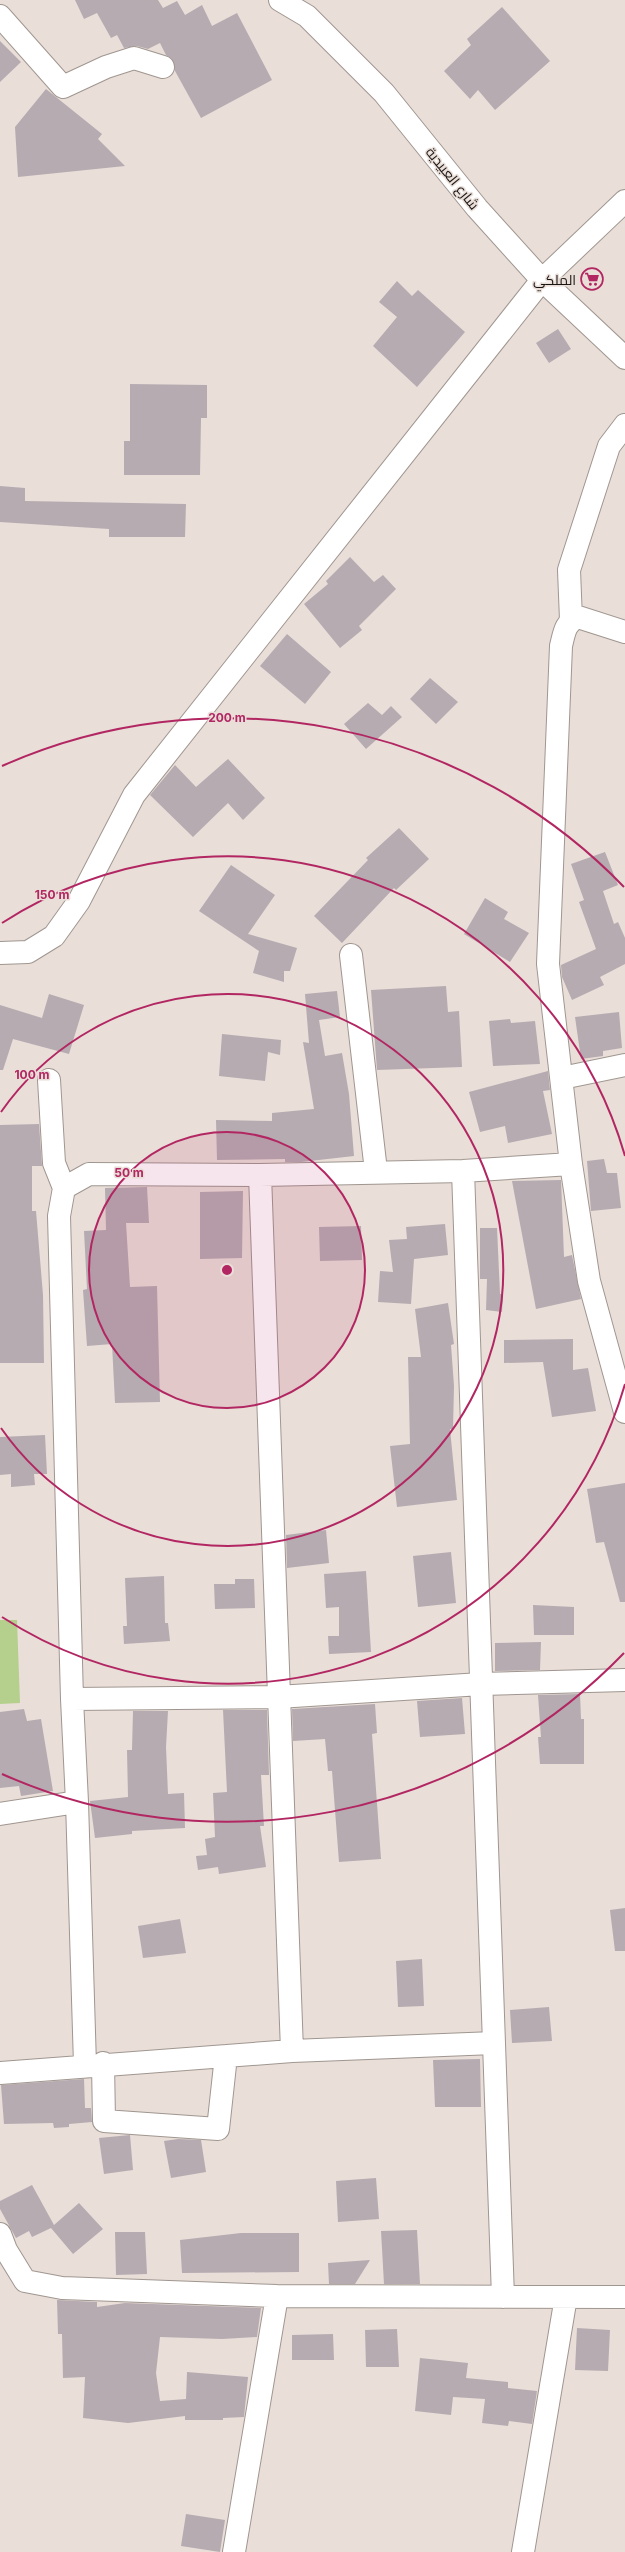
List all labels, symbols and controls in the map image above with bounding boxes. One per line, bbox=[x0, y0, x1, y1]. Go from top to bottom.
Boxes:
street label: شارع العبيدية bbox=[422, 143, 483, 213]
supermarket icon: الملكي bbox=[579, 266, 605, 292]
place label: الملكي bbox=[533, 271, 576, 292]
text: 200 m bbox=[208, 710, 246, 725]
text: 150 m bbox=[35, 887, 69, 902]
text: 100 m bbox=[14, 1067, 50, 1082]
text: 50 m bbox=[114, 1165, 144, 1180]
centre of rings bbox=[220, 1263, 234, 1277]

